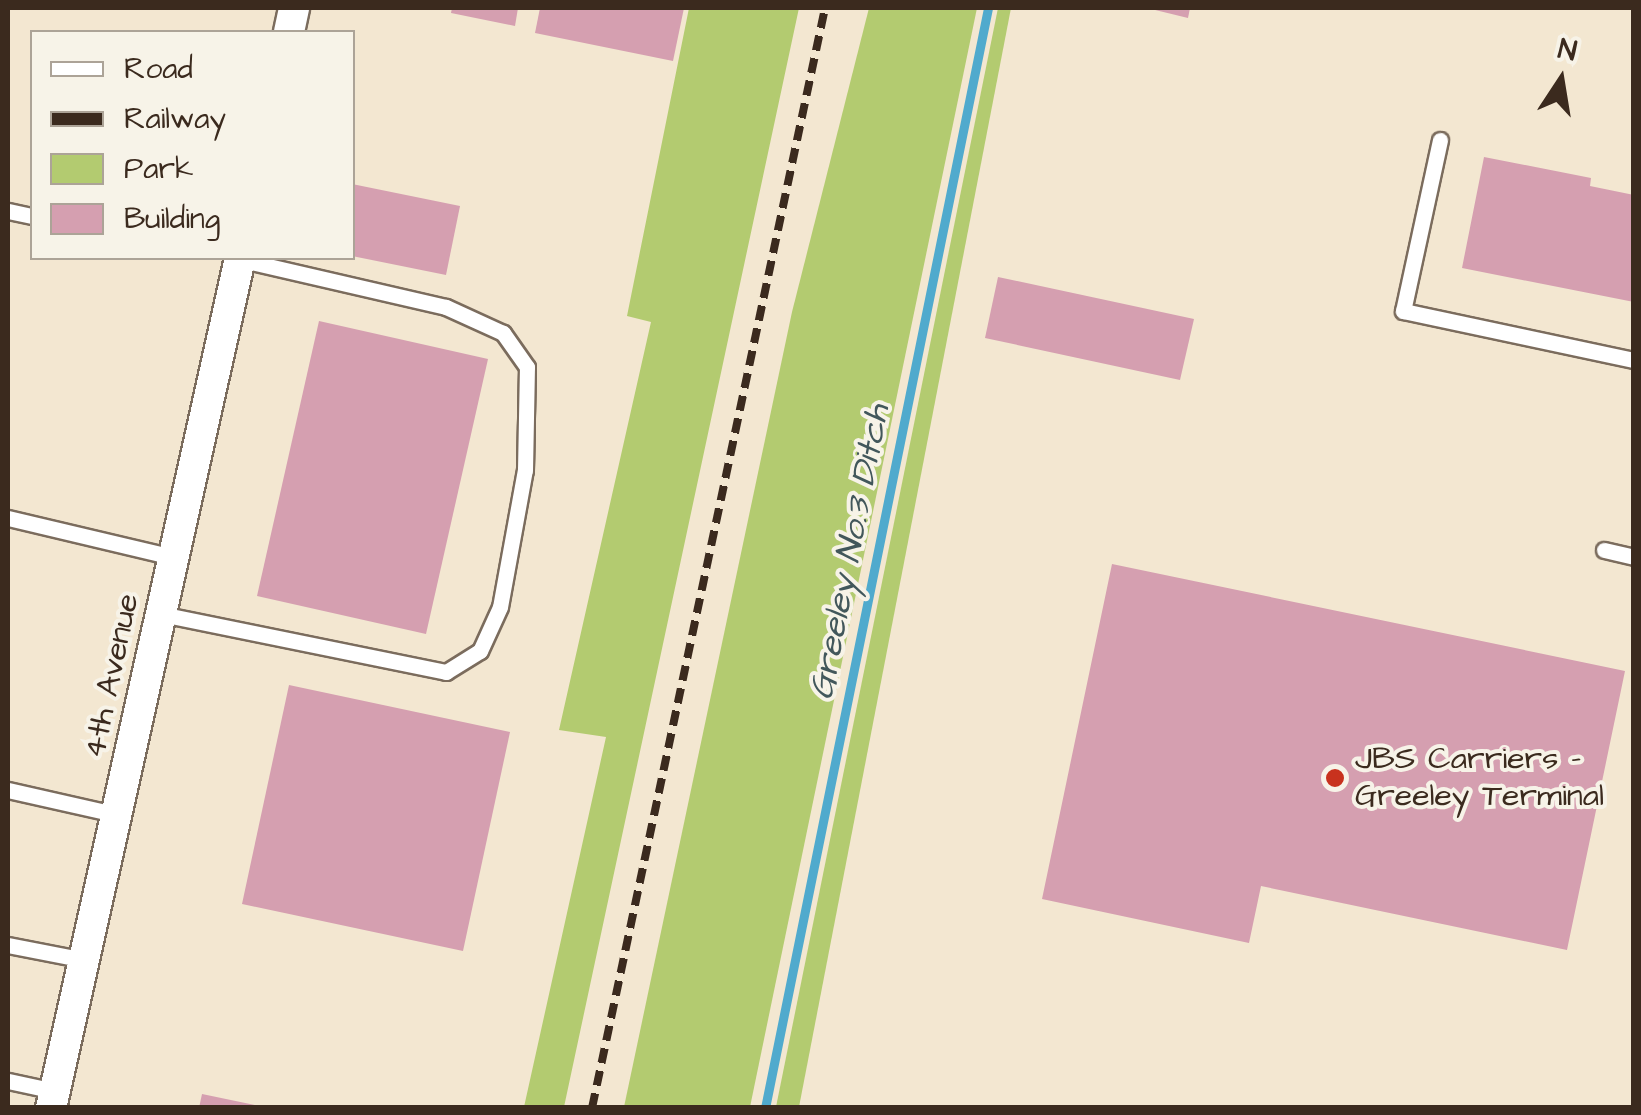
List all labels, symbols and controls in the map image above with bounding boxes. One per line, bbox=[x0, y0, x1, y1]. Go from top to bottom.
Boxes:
text: N bbox=[1555, 29, 1580, 71]
legend bbox=[30, 30, 355, 260]
north arrow bbox=[1511, 30, 1611, 130]
text: Road bbox=[124, 48, 193, 90]
text: Railway bbox=[124, 98, 226, 140]
text: Park bbox=[124, 148, 193, 190]
text: Building bbox=[124, 198, 220, 240]
water label: Greeley No.3 Ditch bbox=[801, 401, 899, 703]
street label: 4th Avenue bbox=[76, 590, 148, 762]
place label: JBS Carriers - Greeley Terminal bbox=[1355, 741, 1604, 816]
marker: JBS Carriers - Greeley Terminal bbox=[1324, 767, 1346, 789]

